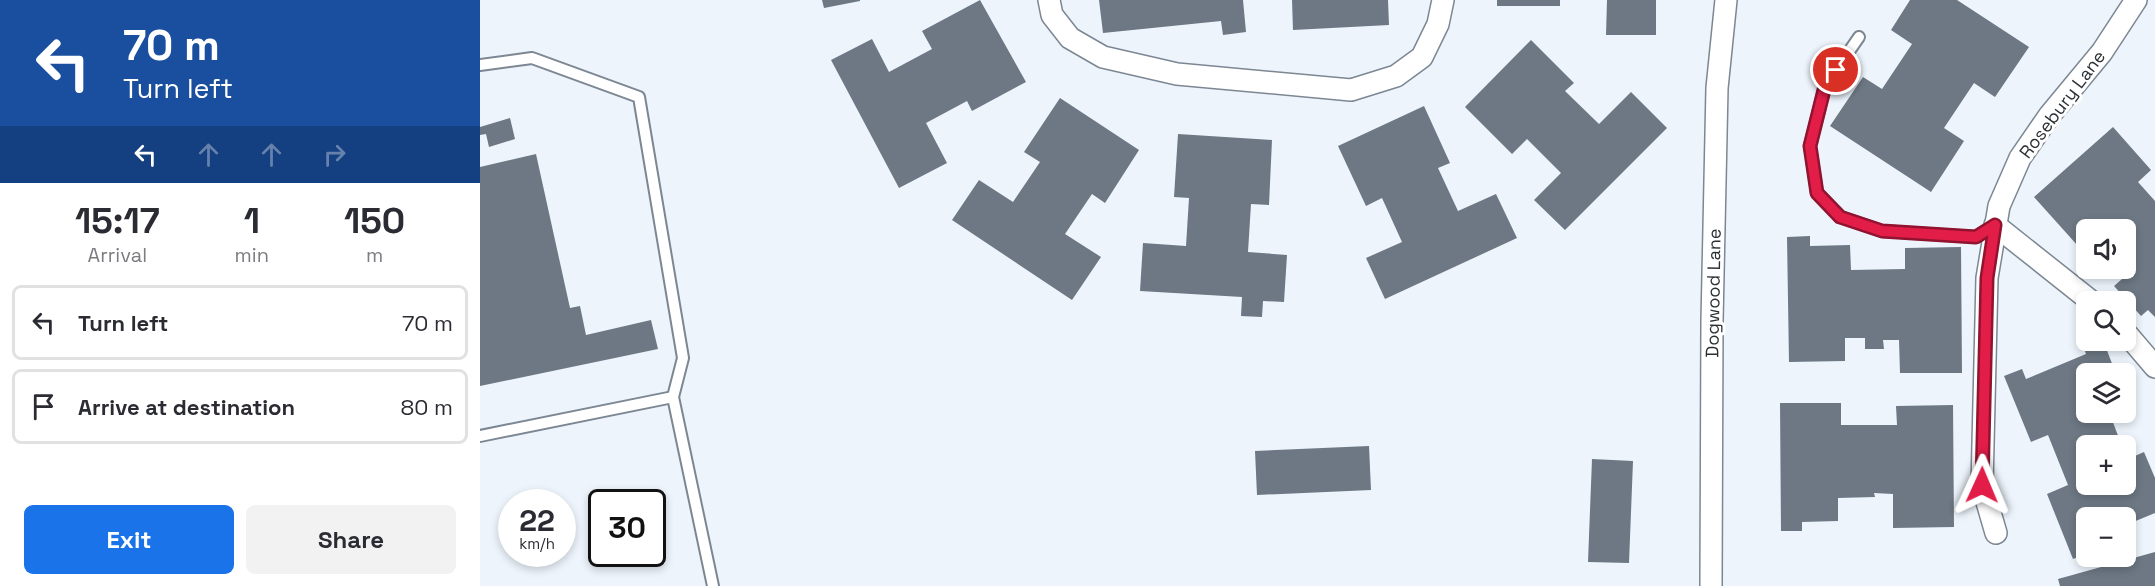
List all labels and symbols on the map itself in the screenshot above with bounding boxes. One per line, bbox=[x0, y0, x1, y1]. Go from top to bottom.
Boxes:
pin bbox=[1810, 44, 1861, 95]
street label: Rosebury Lane bbox=[2014, 45, 2110, 163]
street label: Dogwood Lane bbox=[1700, 228, 1726, 358]
position arrow bbox=[1950, 453, 2014, 517]
speed limit sign: 30 bbox=[588, 489, 666, 567]

